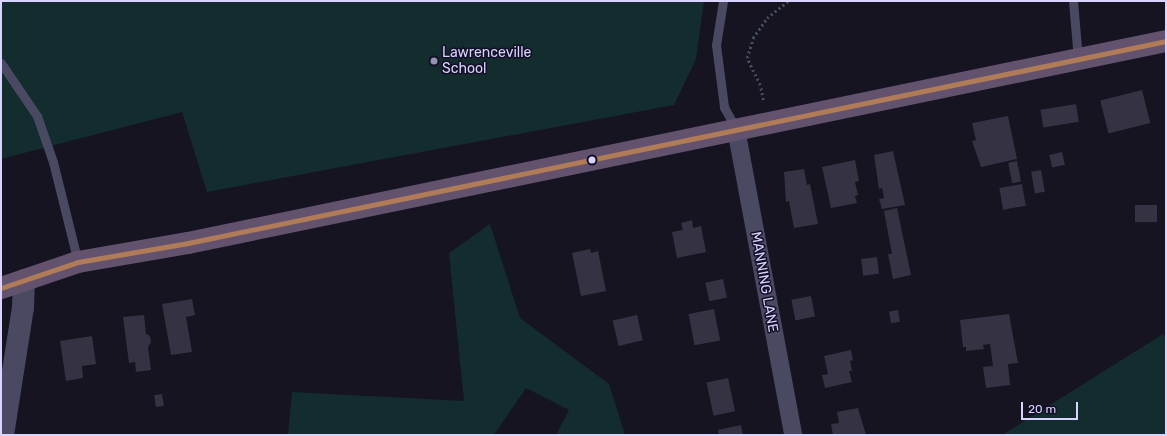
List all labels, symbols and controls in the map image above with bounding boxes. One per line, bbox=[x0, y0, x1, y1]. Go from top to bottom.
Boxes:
place label: Lawrenceville School bbox=[442, 45, 531, 78]
marker: Lawrenceville School bbox=[429, 56, 439, 66]
unlabelled marker bbox=[587, 155, 597, 165]
street label: MANNING LANE bbox=[747, 230, 781, 334]
scale bar bbox=[1023, 394, 1080, 420]
text: 20 m bbox=[1028, 402, 1056, 416]

